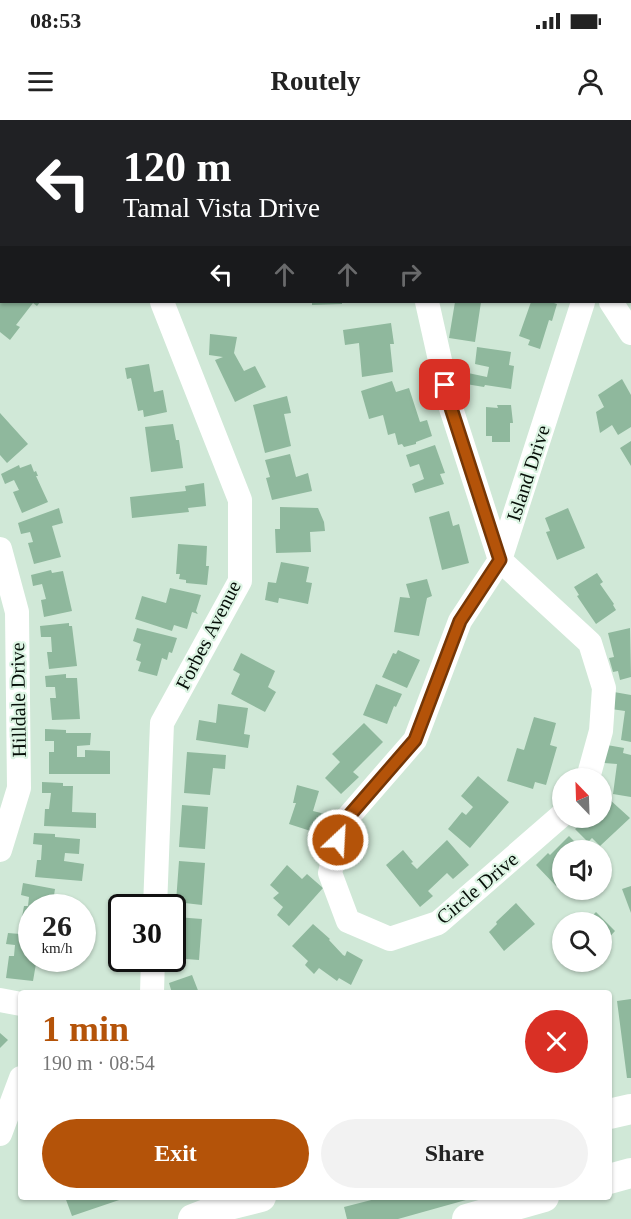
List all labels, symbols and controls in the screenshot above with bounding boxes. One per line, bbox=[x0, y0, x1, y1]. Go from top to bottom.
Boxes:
text: 08:53 bbox=[30, 8, 81, 33]
icon: menu bbox=[24, 65, 57, 98]
icon: person bbox=[574, 65, 607, 98]
text: Routely bbox=[271, 66, 361, 96]
icon: left bbox=[24, 144, 102, 222]
text: 120 m bbox=[123, 144, 232, 190]
text: Tamal Vista Drive bbox=[123, 193, 320, 223]
icon: left bbox=[205, 258, 238, 291]
icon: ahead bbox=[268, 258, 301, 291]
icon: ahead bbox=[331, 258, 364, 291]
icon: right bbox=[394, 258, 427, 291]
pin bbox=[419, 359, 470, 410]
icon: arrive bbox=[428, 368, 461, 401]
street label: Island Drive bbox=[502, 422, 554, 524]
street label: Forbes Avenue bbox=[171, 577, 245, 693]
street label: Hilldale Drive bbox=[6, 642, 30, 758]
north arrow bbox=[552, 768, 612, 828]
map controls bbox=[552, 768, 612, 972]
position arrow bbox=[306, 808, 370, 872]
button: sound bbox=[552, 840, 612, 900]
street label: Circle Drive bbox=[432, 848, 522, 928]
speed limit sign: 30 bbox=[108, 894, 186, 972]
text: 26 bbox=[42, 909, 72, 942]
button: search bbox=[552, 912, 612, 972]
text: km/h bbox=[42, 940, 72, 956]
text: 1 min bbox=[42, 1009, 129, 1049]
button: close bbox=[525, 1010, 588, 1073]
text: 190 m · 08:54 bbox=[42, 1052, 155, 1074]
button: Exit bbox=[42, 1119, 309, 1188]
button: Share bbox=[321, 1119, 588, 1188]

